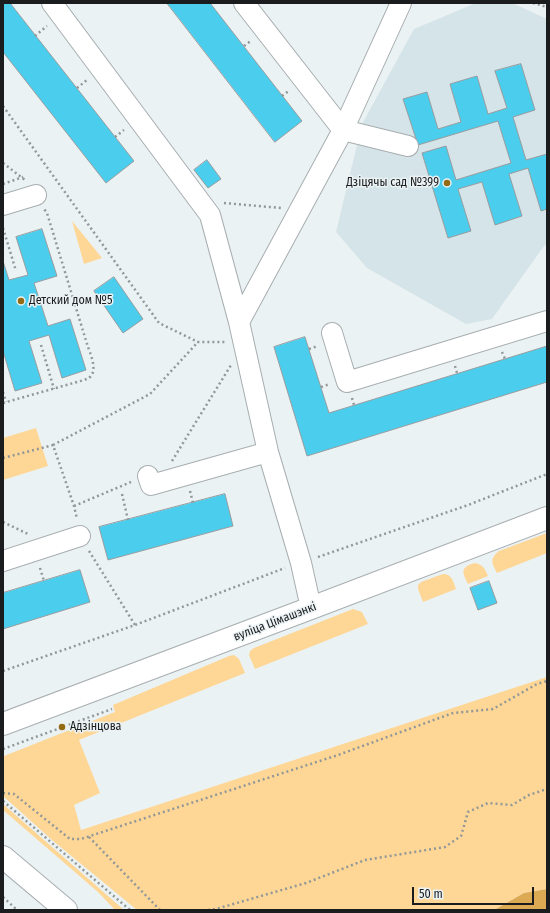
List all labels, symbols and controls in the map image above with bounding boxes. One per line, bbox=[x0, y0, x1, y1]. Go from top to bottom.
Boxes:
place label: Дзіцячы сад №399 bbox=[346, 176, 439, 190]
marker: Дзіцячы сад №399 bbox=[442, 178, 452, 188]
place label: Детский дом №5 bbox=[29, 294, 112, 308]
marker: Детский дом №5 bbox=[16, 296, 26, 306]
street label: вуліца Цімашэнкі bbox=[232, 600, 318, 644]
place label: Адзінцова bbox=[70, 720, 121, 734]
marker: Адзінцова bbox=[57, 722, 67, 732]
scale bar bbox=[414, 879, 536, 905]
text: 50 m bbox=[419, 887, 443, 901]

